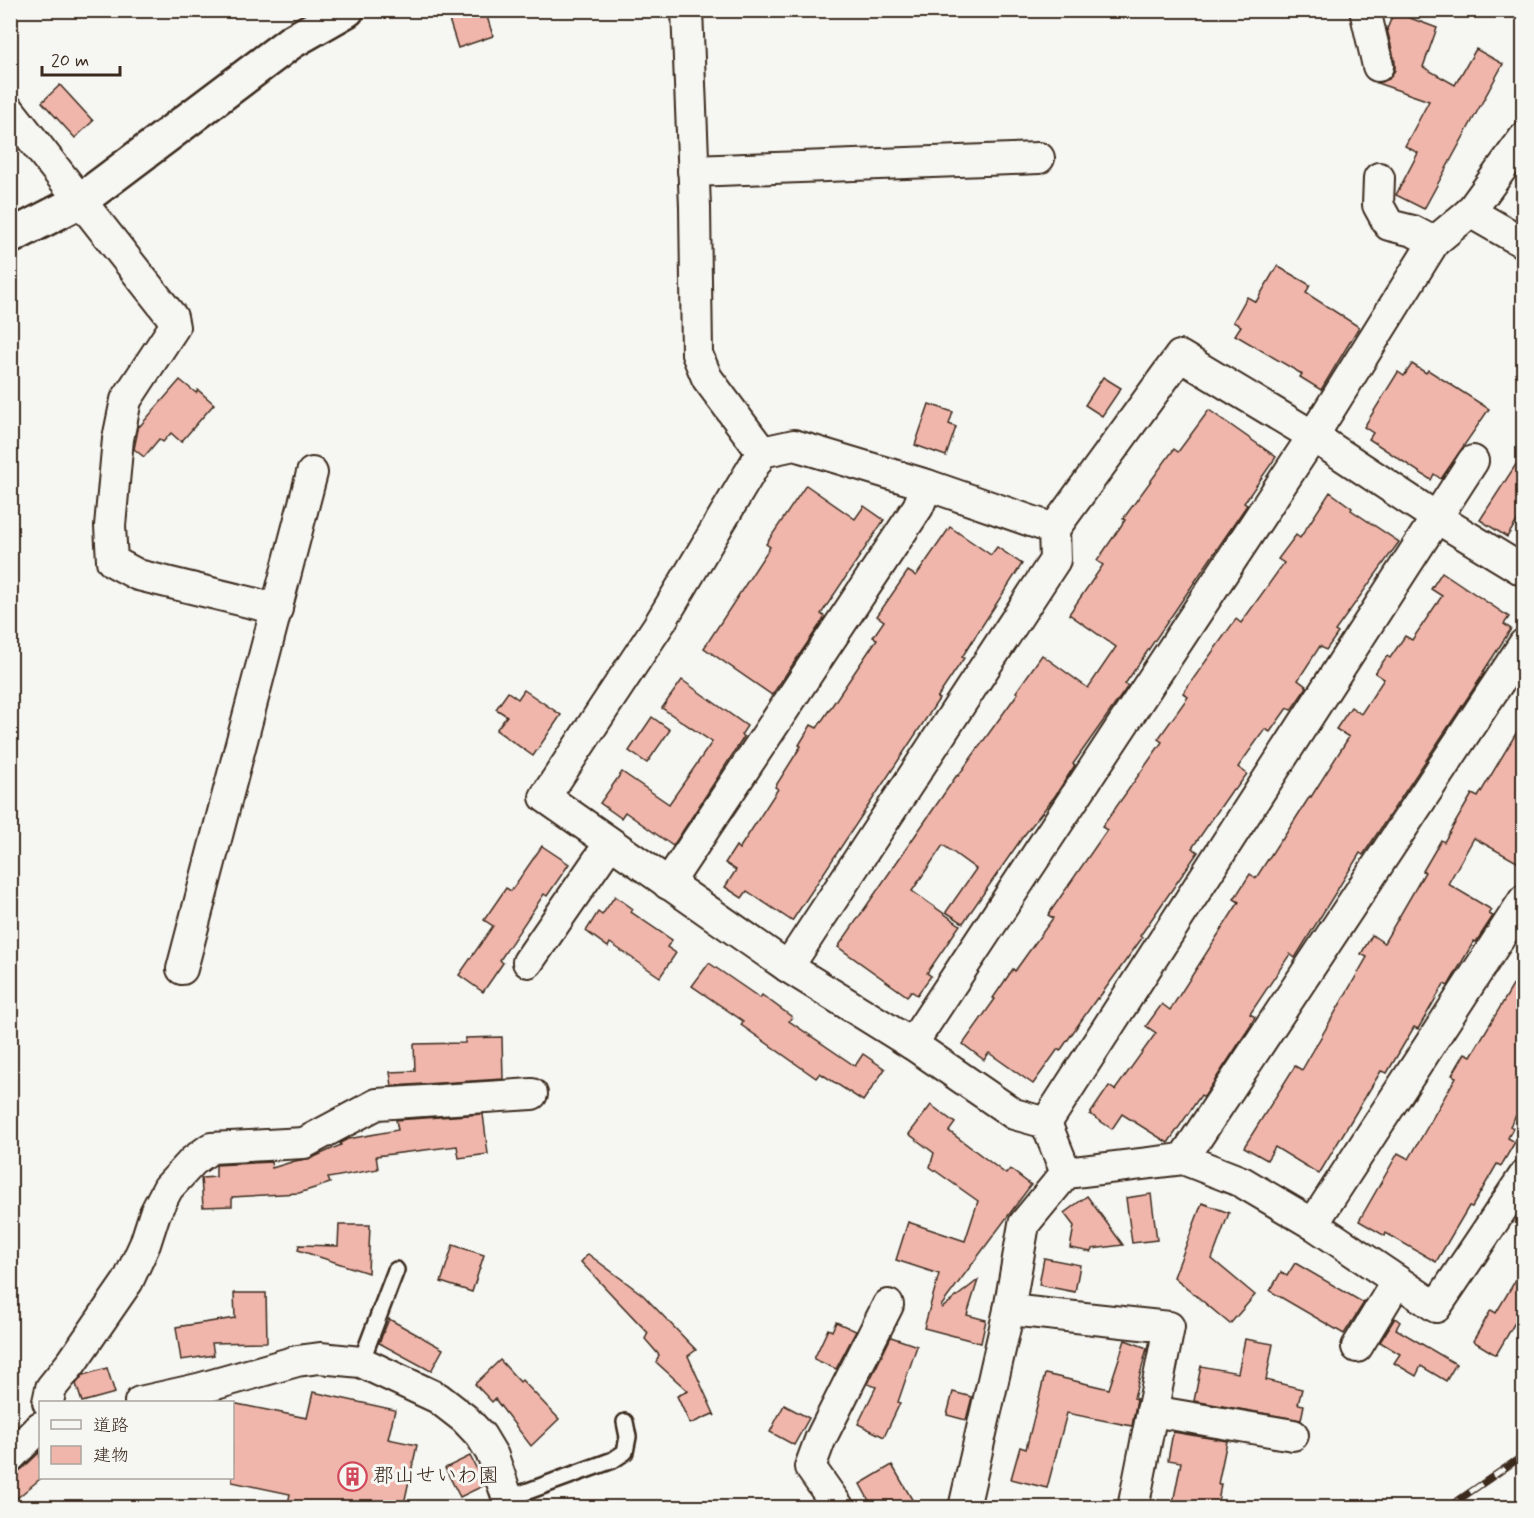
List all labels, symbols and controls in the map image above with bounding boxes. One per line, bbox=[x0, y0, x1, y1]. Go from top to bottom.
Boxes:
scale bar bbox=[42, 39, 120, 77]
text: 20 m bbox=[51, 49, 89, 73]
legend bbox=[39, 1401, 234, 1479]
text: 道路 bbox=[93, 1414, 129, 1438]
text: 建物 bbox=[93, 1444, 129, 1468]
building icon: 郡山せいわ園 bbox=[336, 1460, 368, 1492]
place label: 郡山せいわ園 bbox=[373, 1462, 499, 1490]

